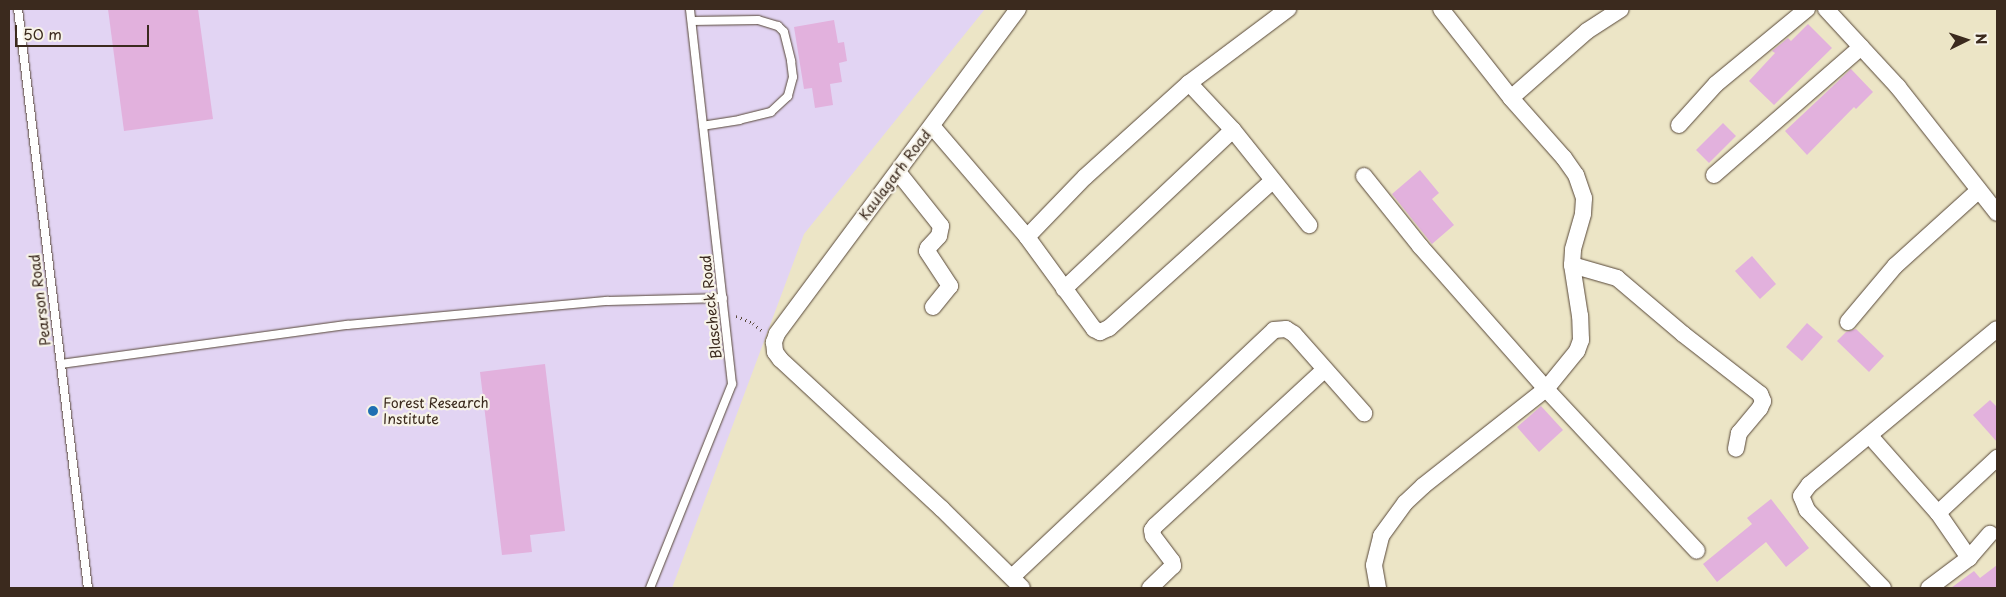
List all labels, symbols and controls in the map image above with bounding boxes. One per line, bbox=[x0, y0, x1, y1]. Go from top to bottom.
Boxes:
scale bar bbox=[18, 15, 151, 47]
north arrow bbox=[1941, 15, 1991, 65]
text: 50 m bbox=[23, 22, 62, 45]
text: N bbox=[1971, 33, 1992, 45]
street label: Kaulagarh Road bbox=[856, 127, 934, 223]
street label: Pearson Road bbox=[26, 253, 54, 347]
street label: Blascheck Road bbox=[697, 254, 725, 360]
place label: Forest Research Institute bbox=[383, 395, 490, 428]
marker: Forest Research Institute bbox=[367, 405, 379, 417]

